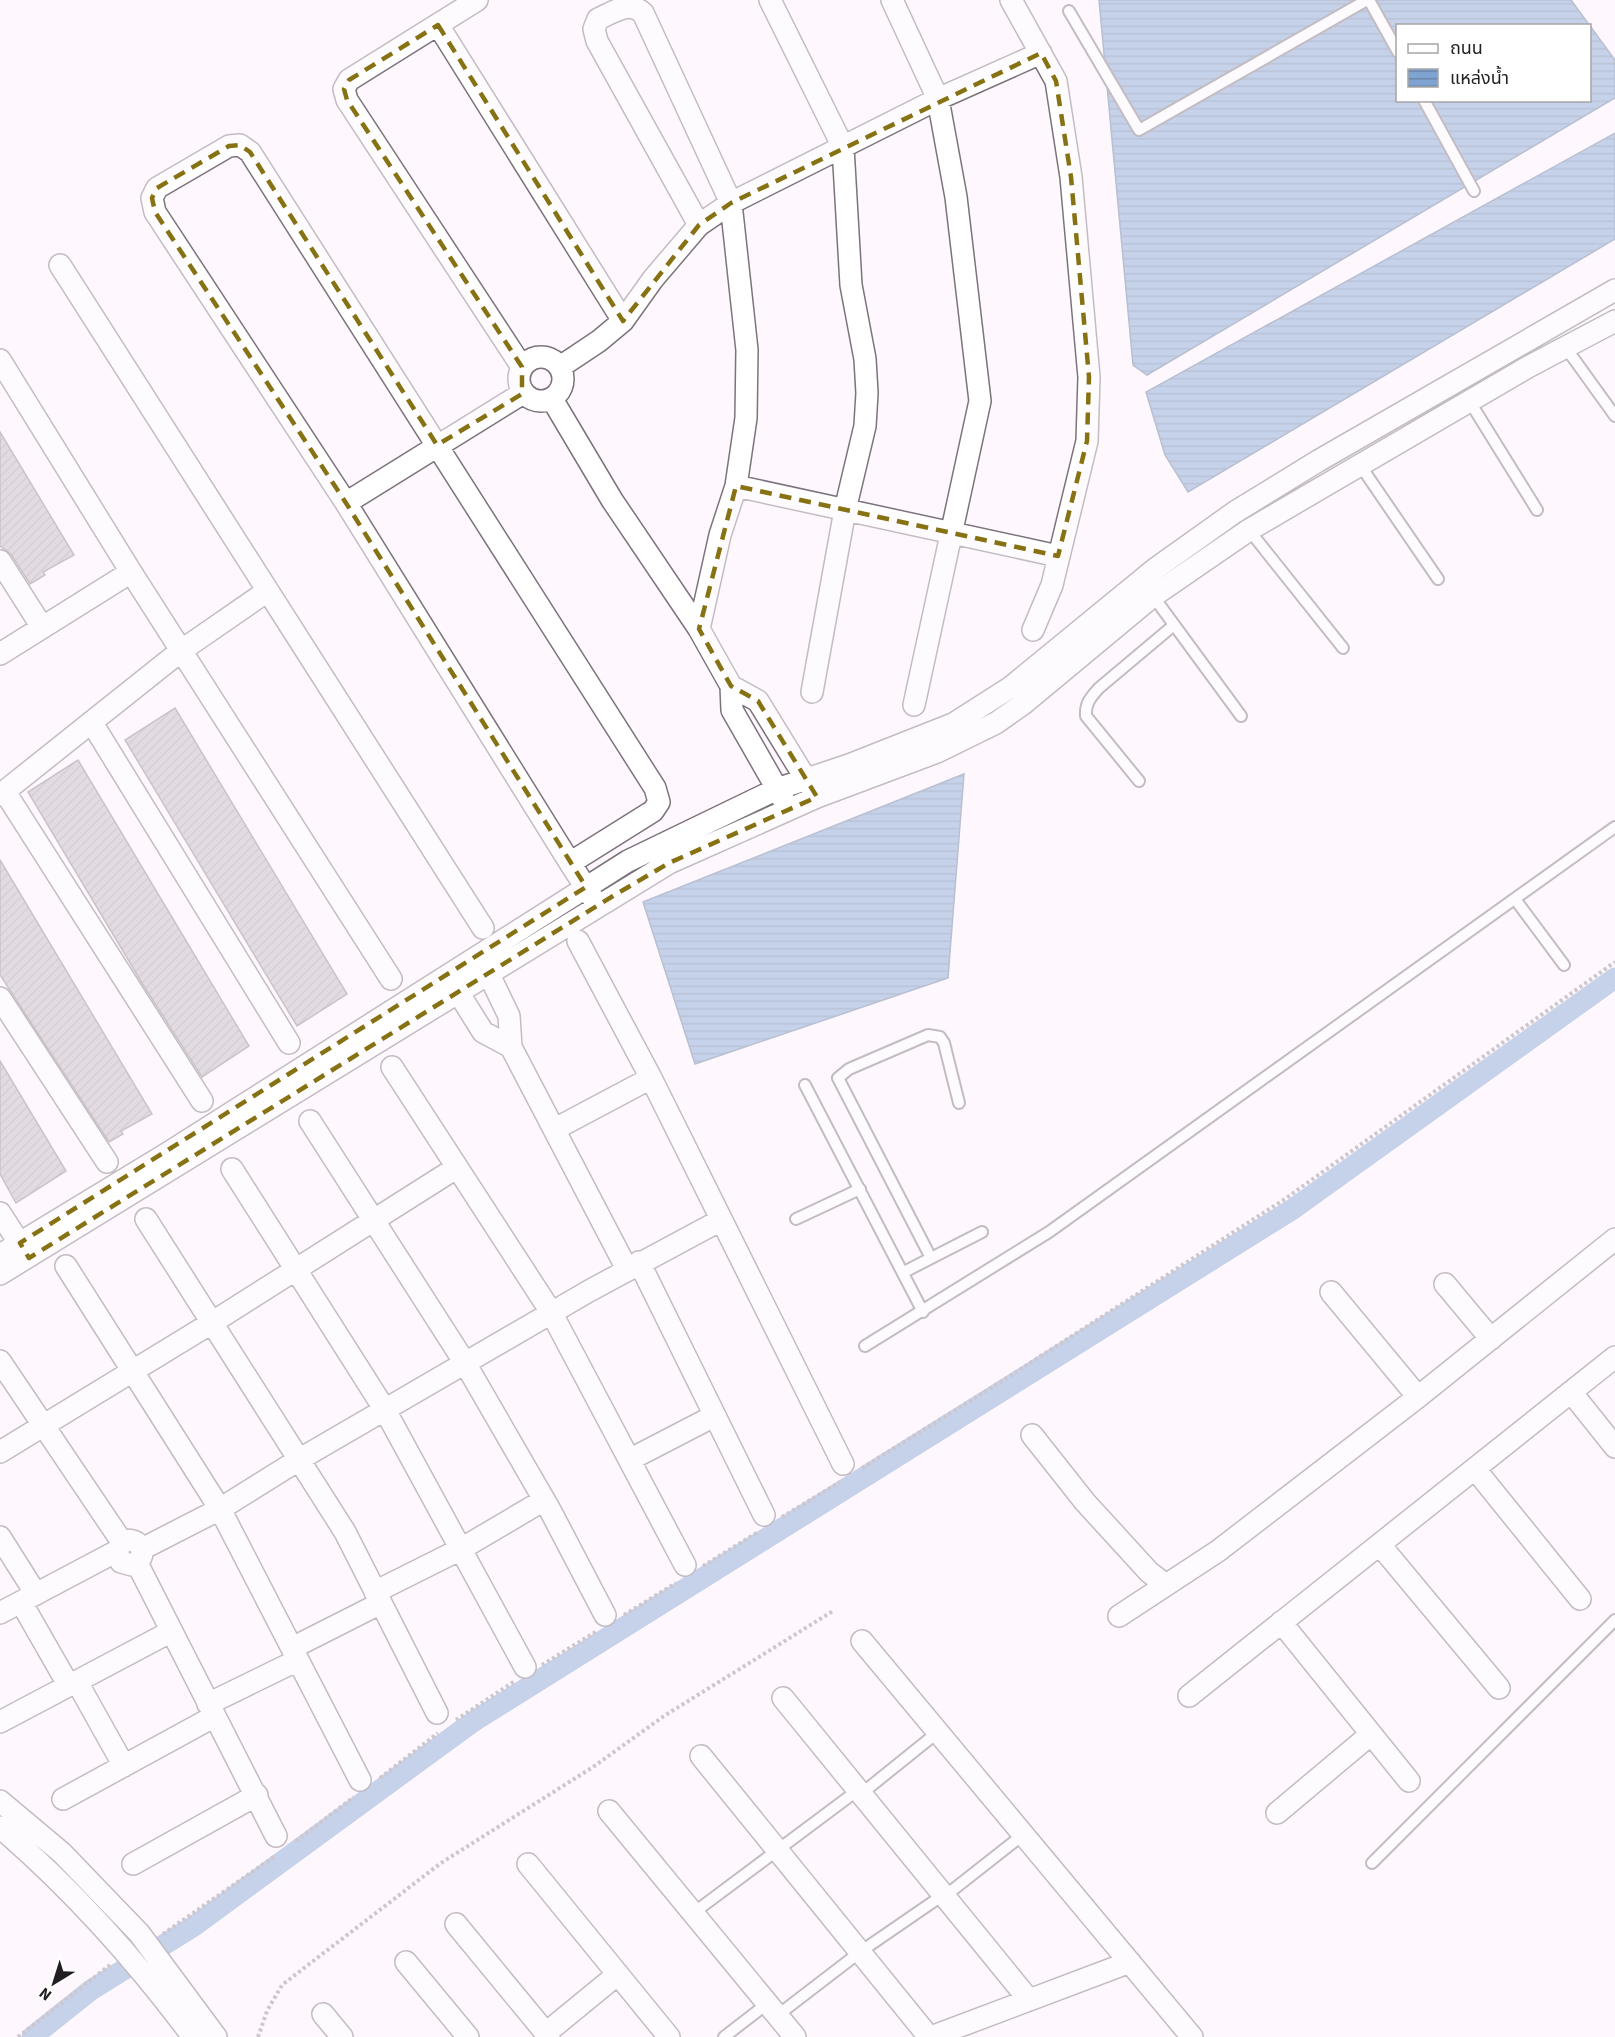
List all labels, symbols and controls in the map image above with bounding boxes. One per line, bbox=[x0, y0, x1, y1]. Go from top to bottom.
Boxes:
legend bbox=[1396, 24, 1591, 102]
text: ถนน bbox=[1450, 36, 1483, 61]
text: แหล่งน้ำ bbox=[1450, 65, 1509, 91]
north arrow bbox=[24, 1953, 84, 2013]
text: N bbox=[34, 1982, 56, 2006]

